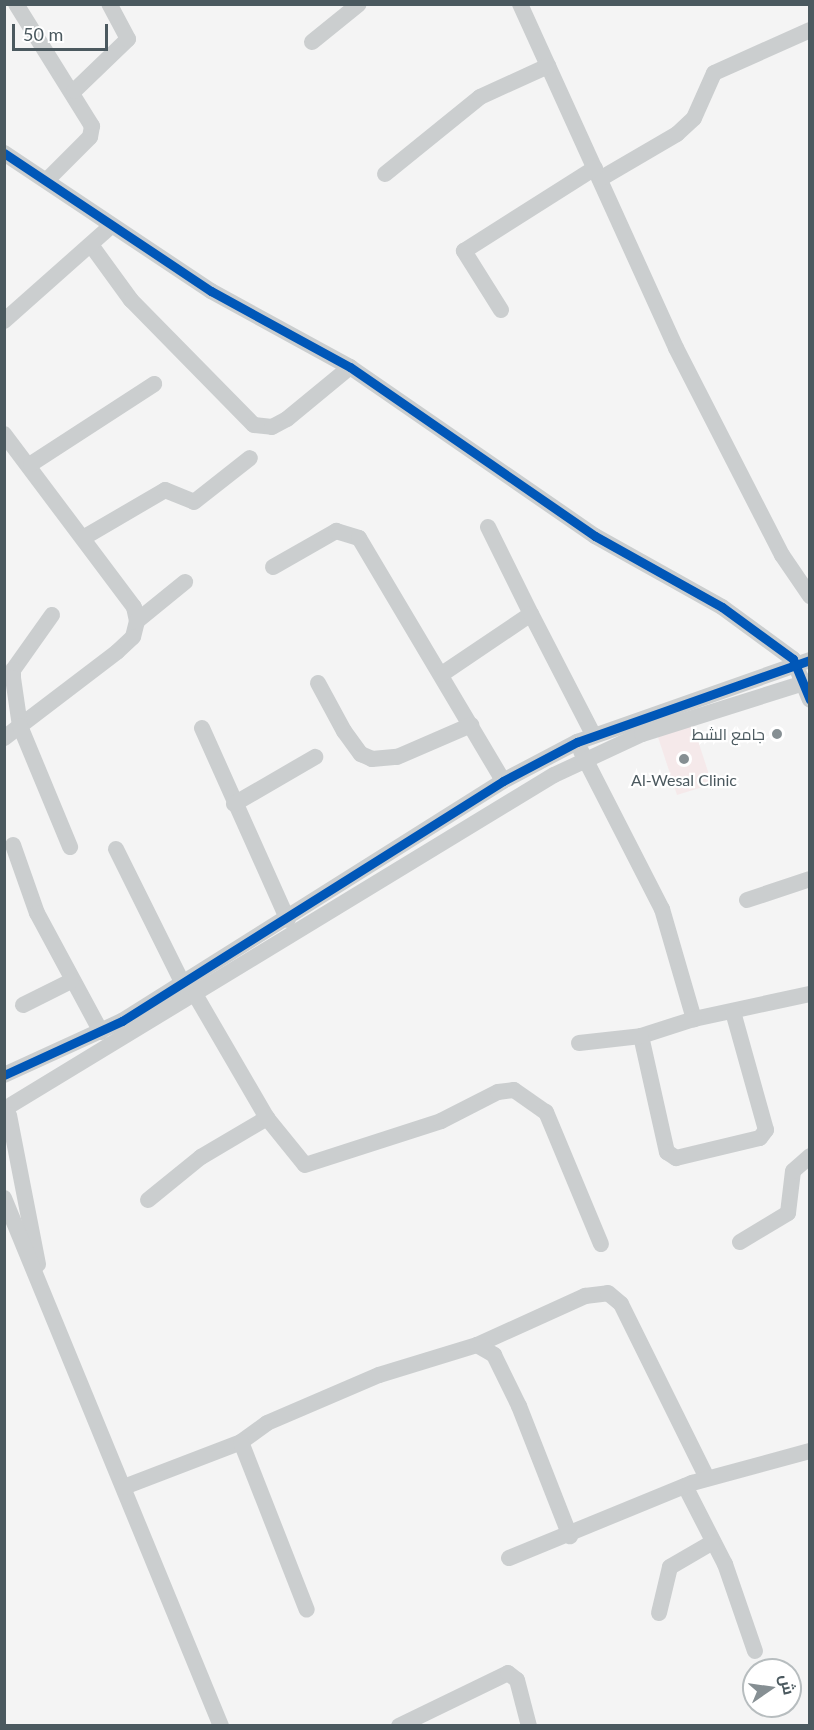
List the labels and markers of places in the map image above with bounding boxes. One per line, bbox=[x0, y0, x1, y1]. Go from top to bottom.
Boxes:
place label: جامع الشط bbox=[692, 724, 765, 744]
marker: جامع الشط bbox=[770, 727, 784, 741]
marker: Al-Wesal Clinic bbox=[675, 750, 693, 768]
place label: Al-Wesal Clinic bbox=[631, 770, 737, 790]

